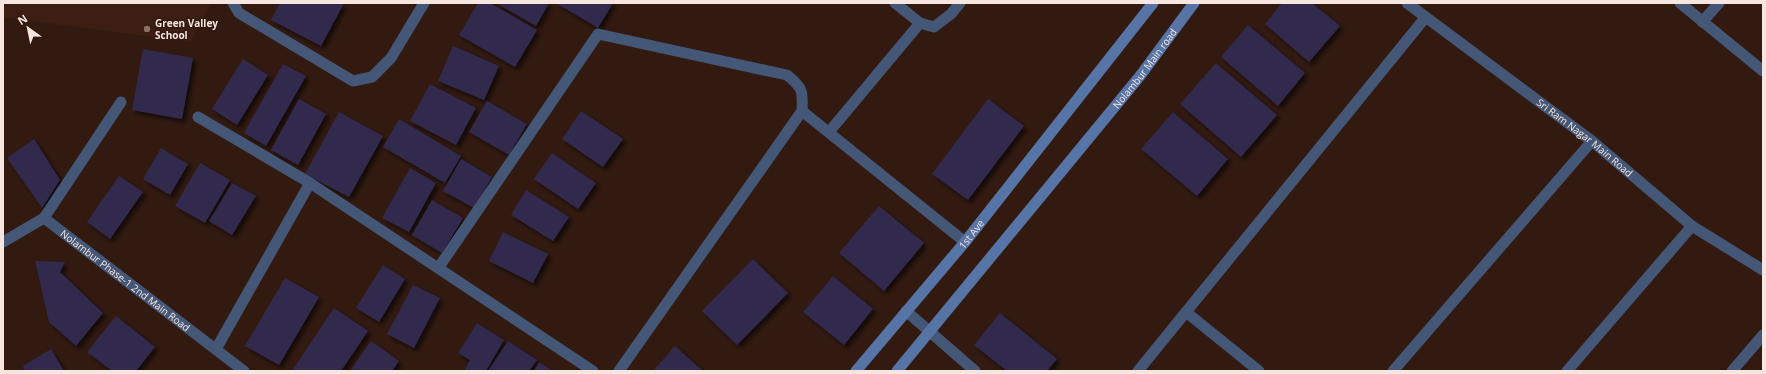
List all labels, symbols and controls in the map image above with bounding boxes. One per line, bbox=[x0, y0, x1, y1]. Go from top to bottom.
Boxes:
north arrow bbox=[8, 8, 48, 48]
text: N bbox=[14, 10, 30, 28]
place label: Green Valley School bbox=[155, 16, 218, 42]
marker: Green Valley School bbox=[142, 24, 152, 34]
street label: Nolambur Main road bbox=[1109, 26, 1180, 111]
street label: Sri Ram Nagar Main Road bbox=[1534, 95, 1636, 180]
street label: 1st Ave bbox=[955, 216, 987, 252]
street label: Nolambur Phase-1 2nd Main Road bbox=[58, 226, 193, 334]

